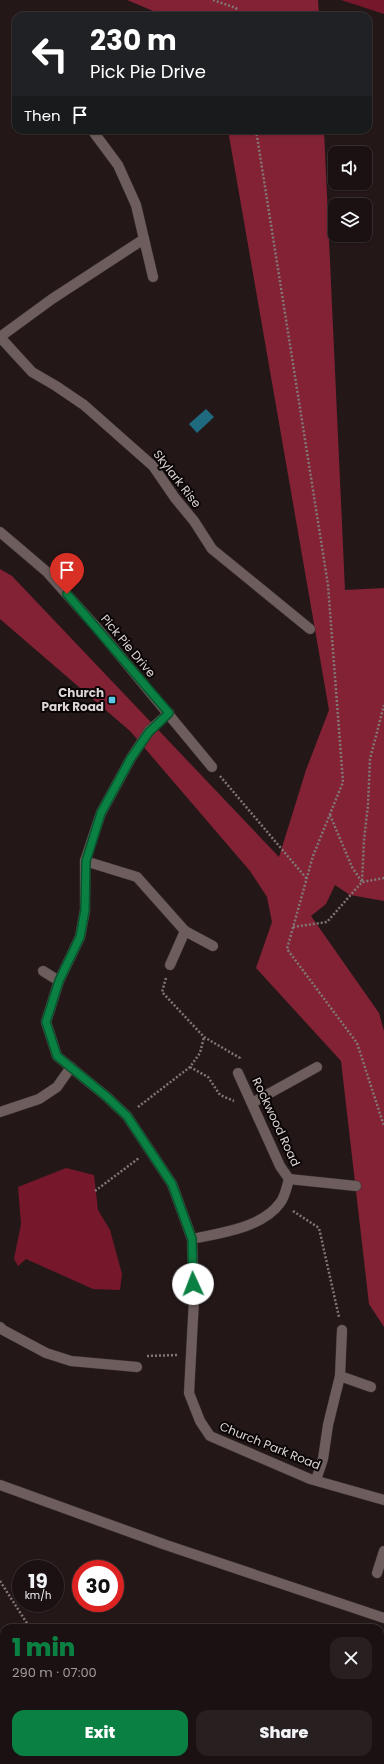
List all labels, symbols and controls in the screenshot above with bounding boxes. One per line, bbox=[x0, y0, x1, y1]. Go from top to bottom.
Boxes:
text: 230 m bbox=[90, 21, 177, 60]
icon: left bbox=[24, 28, 76, 80]
text: Pick Pie Drive bbox=[90, 59, 206, 84]
icon: arrive bbox=[69, 104, 91, 126]
text: Then bbox=[24, 105, 61, 126]
map controls bbox=[328, 146, 372, 242]
button: sound bbox=[328, 146, 372, 190]
button: layers bbox=[328, 198, 372, 242]
street label: Skylark Rise bbox=[149, 446, 205, 511]
pin bbox=[50, 553, 84, 594]
icon: arrive bbox=[56, 559, 78, 581]
street label: Pick Pie Drive bbox=[97, 611, 160, 681]
place label: Church Park Road bbox=[42, 684, 104, 715]
marker: Church Park Road bbox=[107, 695, 117, 705]
street label: Rockwood Road bbox=[248, 1075, 304, 1169]
position arrow bbox=[172, 1263, 214, 1305]
street label: Church Park Road bbox=[217, 1418, 323, 1474]
speed limit sign: 30 bbox=[72, 1560, 124, 1612]
text: 19 bbox=[28, 1567, 48, 1595]
text: km/h bbox=[25, 1588, 51, 1603]
text: 1 min bbox=[12, 1631, 75, 1664]
button: close bbox=[330, 1637, 372, 1679]
text: 290 m · 07:00 bbox=[12, 1663, 97, 1682]
button: Exit bbox=[12, 1710, 188, 1756]
button: Share bbox=[196, 1710, 372, 1756]

